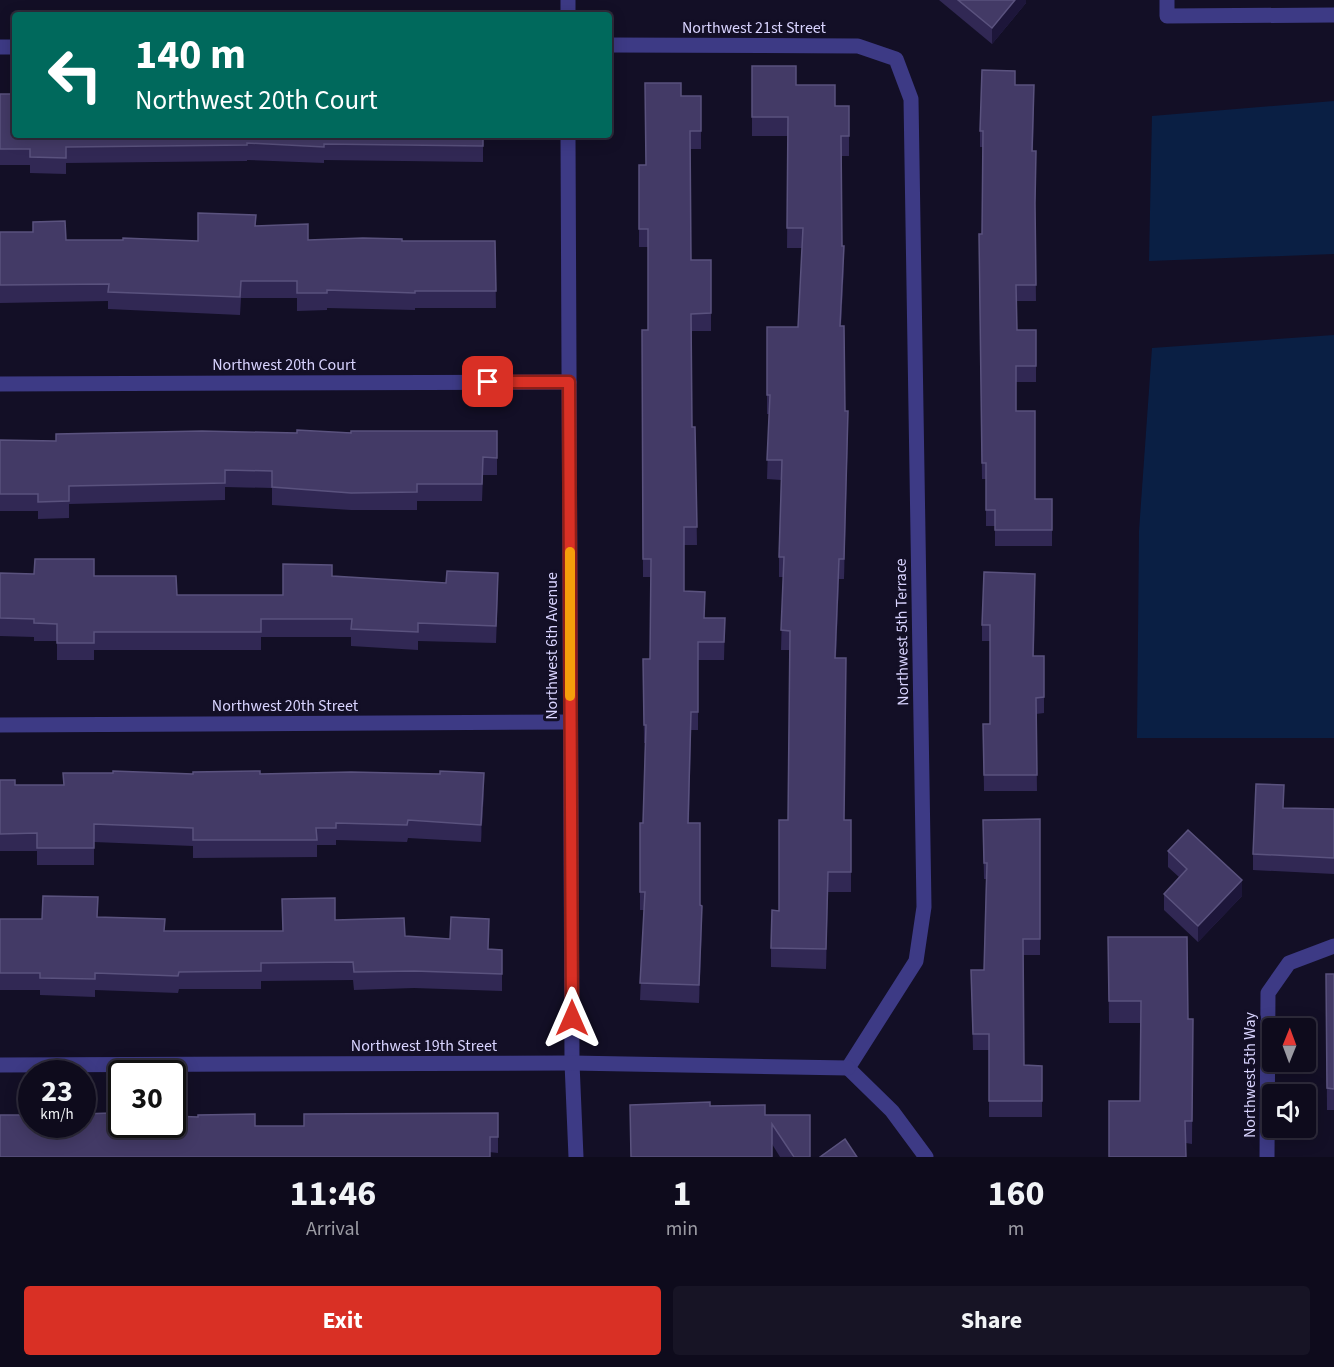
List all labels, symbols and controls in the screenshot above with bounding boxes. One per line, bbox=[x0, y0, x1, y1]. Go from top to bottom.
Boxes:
street label: Northwest 21st Street bbox=[682, 17, 827, 39]
text: 140 m bbox=[135, 25, 246, 85]
icon: left bbox=[36, 36, 114, 114]
text: Northwest 20th Court bbox=[135, 81, 378, 120]
street label: Northwest 20th Court bbox=[212, 354, 356, 376]
pin bbox=[462, 356, 513, 407]
icon: arrive bbox=[471, 365, 504, 398]
street label: Northwest 5th Terrace bbox=[890, 558, 914, 706]
street label: Northwest 6th Avenue bbox=[541, 572, 563, 720]
street label: Northwest 20th Street bbox=[212, 695, 359, 717]
position arrow bbox=[540, 986, 604, 1050]
street label: Northwest 5th Way bbox=[1239, 1011, 1261, 1138]
north arrow bbox=[1262, 1018, 1316, 1072]
map controls bbox=[1262, 1018, 1316, 1138]
street label: Northwest 19th Street bbox=[351, 1035, 498, 1057]
speed limit sign: 30 bbox=[108, 1060, 186, 1138]
text: 23 bbox=[41, 1070, 73, 1113]
button: sound bbox=[1262, 1084, 1316, 1138]
text: km/h bbox=[40, 1104, 74, 1125]
text: 11:46 bbox=[289, 1168, 376, 1219]
text: 1 bbox=[672, 1168, 691, 1219]
text: 160 bbox=[988, 1168, 1045, 1219]
text: Arrival bbox=[306, 1215, 360, 1243]
text: min bbox=[666, 1215, 698, 1243]
text: m bbox=[1008, 1215, 1024, 1243]
button: Exit bbox=[24, 1286, 661, 1355]
button: Share bbox=[673, 1286, 1310, 1355]

